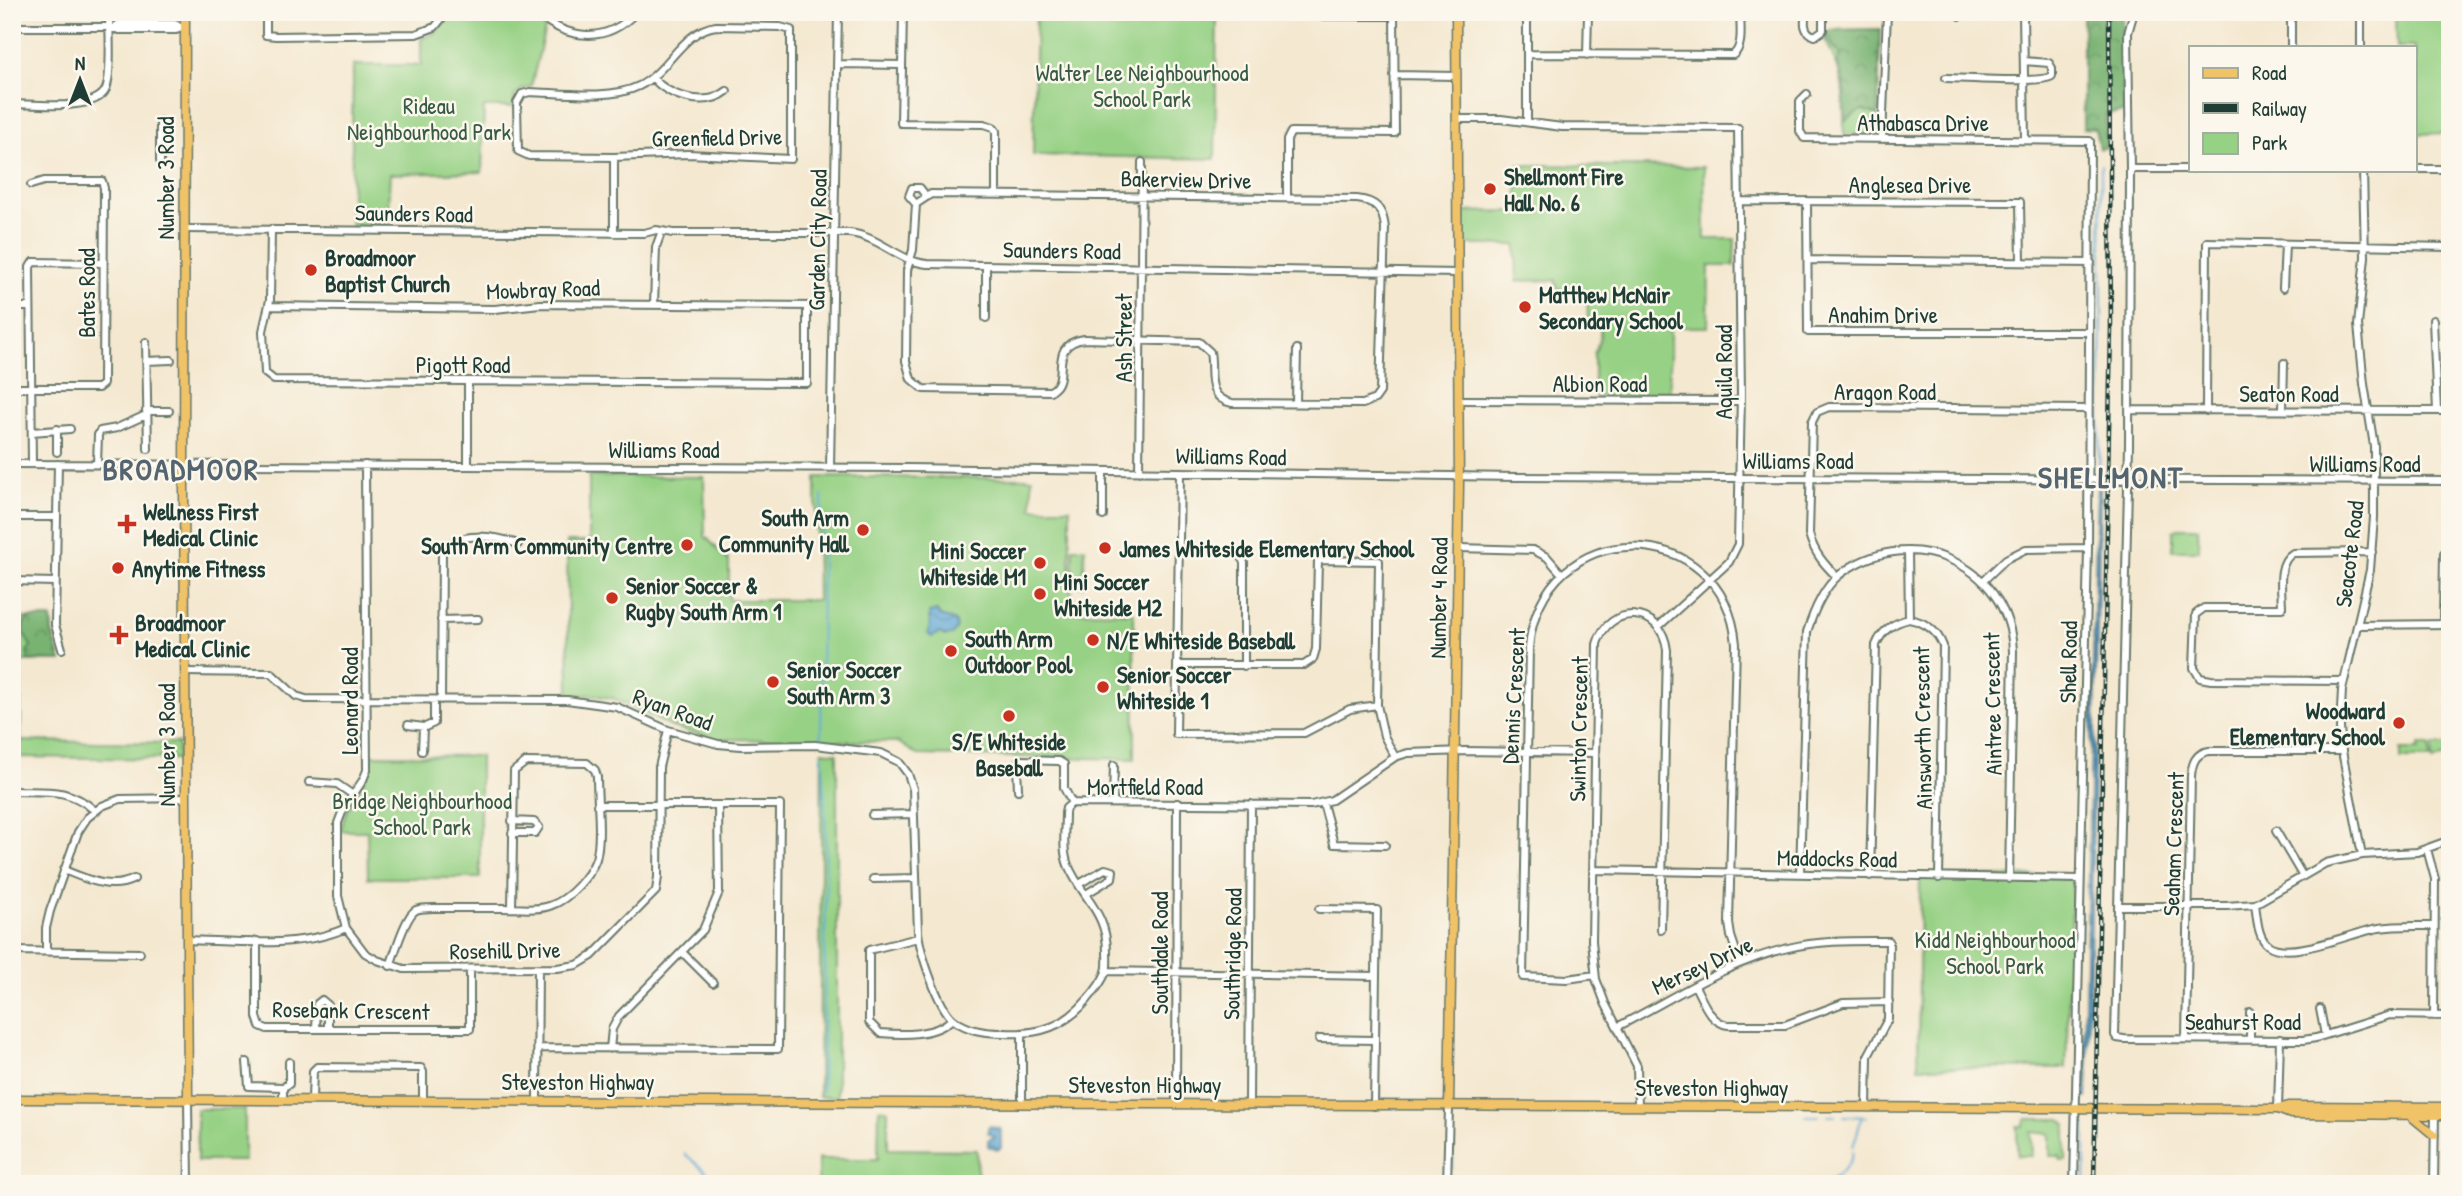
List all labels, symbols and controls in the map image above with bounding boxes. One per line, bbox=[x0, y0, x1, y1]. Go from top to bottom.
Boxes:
north arrow bbox=[46, 46, 116, 116]
legend bbox=[2189, 46, 2416, 172]
text: N bbox=[75, 50, 85, 76]
park label: Walter Lee Neighbourhood School Park bbox=[1035, 57, 1249, 114]
text: Road bbox=[2252, 58, 2286, 87]
park label: Rideau Neighbourhood Park bbox=[347, 90, 512, 147]
text: Railway bbox=[2252, 94, 2307, 123]
street label: Athabasca Drive bbox=[1857, 107, 1989, 138]
street label: Number 3 Road bbox=[150, 116, 181, 240]
street label: Greenfield Drive bbox=[651, 120, 783, 154]
text: Park bbox=[2252, 128, 2287, 157]
place label: Shellmont Fire Hall No. 6 bbox=[1504, 161, 1624, 218]
street label: Bakerview Drive bbox=[1120, 162, 1252, 196]
street label: Garden City Road bbox=[800, 169, 834, 311]
street label: Anglesea Drive bbox=[1849, 169, 1971, 200]
marker: Shellmont Fire Hall No. 6 bbox=[1482, 181, 1498, 197]
street label: Saunders Road bbox=[355, 196, 473, 230]
street label: Saunders Road bbox=[1003, 233, 1121, 267]
place label: Broadmoor Baptist Church bbox=[325, 242, 450, 300]
street label: Bates Road bbox=[71, 248, 102, 338]
marker: Broadmoor Baptist Church bbox=[303, 262, 319, 278]
street label: Mowbray Road bbox=[486, 272, 600, 306]
place label: Matthew McNair Secondary School bbox=[1539, 279, 1684, 337]
street label: Ash Street bbox=[1108, 293, 1139, 382]
marker: Matthew McNair Secondary School bbox=[1517, 299, 1533, 315]
street label: Anahim Drive bbox=[1828, 299, 1938, 330]
street label: Aquila Road bbox=[1708, 325, 1739, 419]
street label: Pigott Road bbox=[416, 349, 510, 380]
street label: Albion Road bbox=[1553, 368, 1647, 399]
street label: Aragon Road bbox=[1834, 376, 1936, 407]
street label: Seaton Road bbox=[2239, 378, 2339, 409]
street label: Williams Road bbox=[609, 434, 719, 465]
street label: Williams Road bbox=[1175, 440, 1287, 472]
street label: Williams Road bbox=[1743, 445, 1853, 476]
street label: Williams Road bbox=[2310, 448, 2420, 479]
district label: BROADMOOR bbox=[102, 449, 260, 489]
district label: SHELLMONT bbox=[2038, 457, 2184, 497]
place label: Wellness First Medical Clinic bbox=[143, 496, 259, 553]
street label: Seacote Road bbox=[2327, 499, 2371, 609]
place label: South Arm Community Hall bbox=[718, 502, 850, 560]
marker: Wellness First Medical Clinic bbox=[117, 514, 137, 534]
marker: South Arm Community Hall bbox=[855, 522, 871, 538]
place label: South Arm Community Centre bbox=[421, 530, 674, 562]
place label: James Whiteside Elementary School bbox=[1119, 533, 1415, 565]
place label: Mini Soccer Whiteside M1 bbox=[920, 535, 1026, 592]
marker: South Arm Community Centre bbox=[679, 537, 695, 553]
street label: Number 4 Road bbox=[1421, 537, 1455, 659]
marker: James Whiteside Elementary School bbox=[1097, 540, 1113, 556]
place label: Anytime Fitness bbox=[132, 553, 266, 585]
marker: Mini Soccer Whiteside M1 bbox=[1032, 555, 1048, 571]
marker: Anytime Fitness bbox=[110, 560, 126, 576]
place label: Mini Soccer Whiteside M2 bbox=[1054, 566, 1162, 623]
place label: Senior Soccer & Rugby South Arm 1 bbox=[626, 570, 782, 628]
marker: Mini Soccer Whiteside M2 bbox=[1032, 586, 1048, 602]
marker: Senior Soccer & Rugby South Arm 1 bbox=[604, 590, 620, 606]
place label: Broadmoor Medical Clinic bbox=[135, 607, 251, 664]
street label: Shell Road bbox=[2052, 621, 2084, 703]
place label: South Arm Outdoor Pool bbox=[965, 623, 1073, 680]
marker: Broadmoor Medical Clinic bbox=[109, 625, 129, 645]
place label: N/E Whiteside Baseball bbox=[1107, 625, 1296, 656]
street label: Dennis Crescent bbox=[1494, 626, 1532, 765]
street label: Aintree Crescent bbox=[1975, 631, 2009, 776]
marker: N/E Whiteside Baseball bbox=[1085, 632, 1101, 648]
marker: South Arm Outdoor Pool bbox=[943, 643, 959, 659]
street label: Ainsworth Crescent bbox=[1905, 645, 1939, 810]
street label: Leonard Road bbox=[334, 647, 365, 755]
place label: Senior Soccer South Arm 3 bbox=[787, 654, 902, 711]
street label: Swinton Crescent bbox=[1561, 655, 1595, 802]
place label: Senior Soccer Whiteside 1 bbox=[1117, 659, 1232, 716]
marker: Senior Soccer South Arm 3 bbox=[765, 674, 781, 690]
marker: Senior Soccer Whiteside 1 bbox=[1095, 679, 1111, 695]
street label: Ryan Road bbox=[629, 680, 717, 738]
street label: Number 3 Road bbox=[151, 683, 182, 807]
place label: Woodward Elementary School bbox=[2230, 695, 2386, 753]
marker: S/E Whiteside Baseball bbox=[1001, 708, 1017, 724]
marker: Woodward Elementary School bbox=[2391, 715, 2407, 731]
place label: S/E Whiteside Baseball bbox=[952, 726, 1067, 783]
street label: Seaham Crescent bbox=[2155, 770, 2191, 917]
street label: Mortfield Road bbox=[1087, 771, 1203, 802]
park label: Bridge Neighbourhood School Park bbox=[332, 785, 512, 842]
street label: Maddocks Road bbox=[1777, 841, 1897, 875]
street label: Southridge Road bbox=[1215, 888, 1249, 1020]
street label: Southdale Road bbox=[1144, 892, 1175, 1014]
park label: Kidd Neighbourhood School Park bbox=[1915, 924, 2075, 981]
street label: Mersey Drive bbox=[1647, 928, 1757, 1002]
street label: Rosehill Drive bbox=[449, 934, 561, 966]
street label: Rosebank Crescent bbox=[272, 993, 431, 1027]
street label: Seahurst Road bbox=[2185, 1006, 2301, 1037]
street label: Steveston Highway bbox=[502, 1066, 655, 1097]
street label: Steveston Highway bbox=[1069, 1069, 1222, 1100]
street label: Steveston Highway bbox=[1636, 1072, 1789, 1103]

